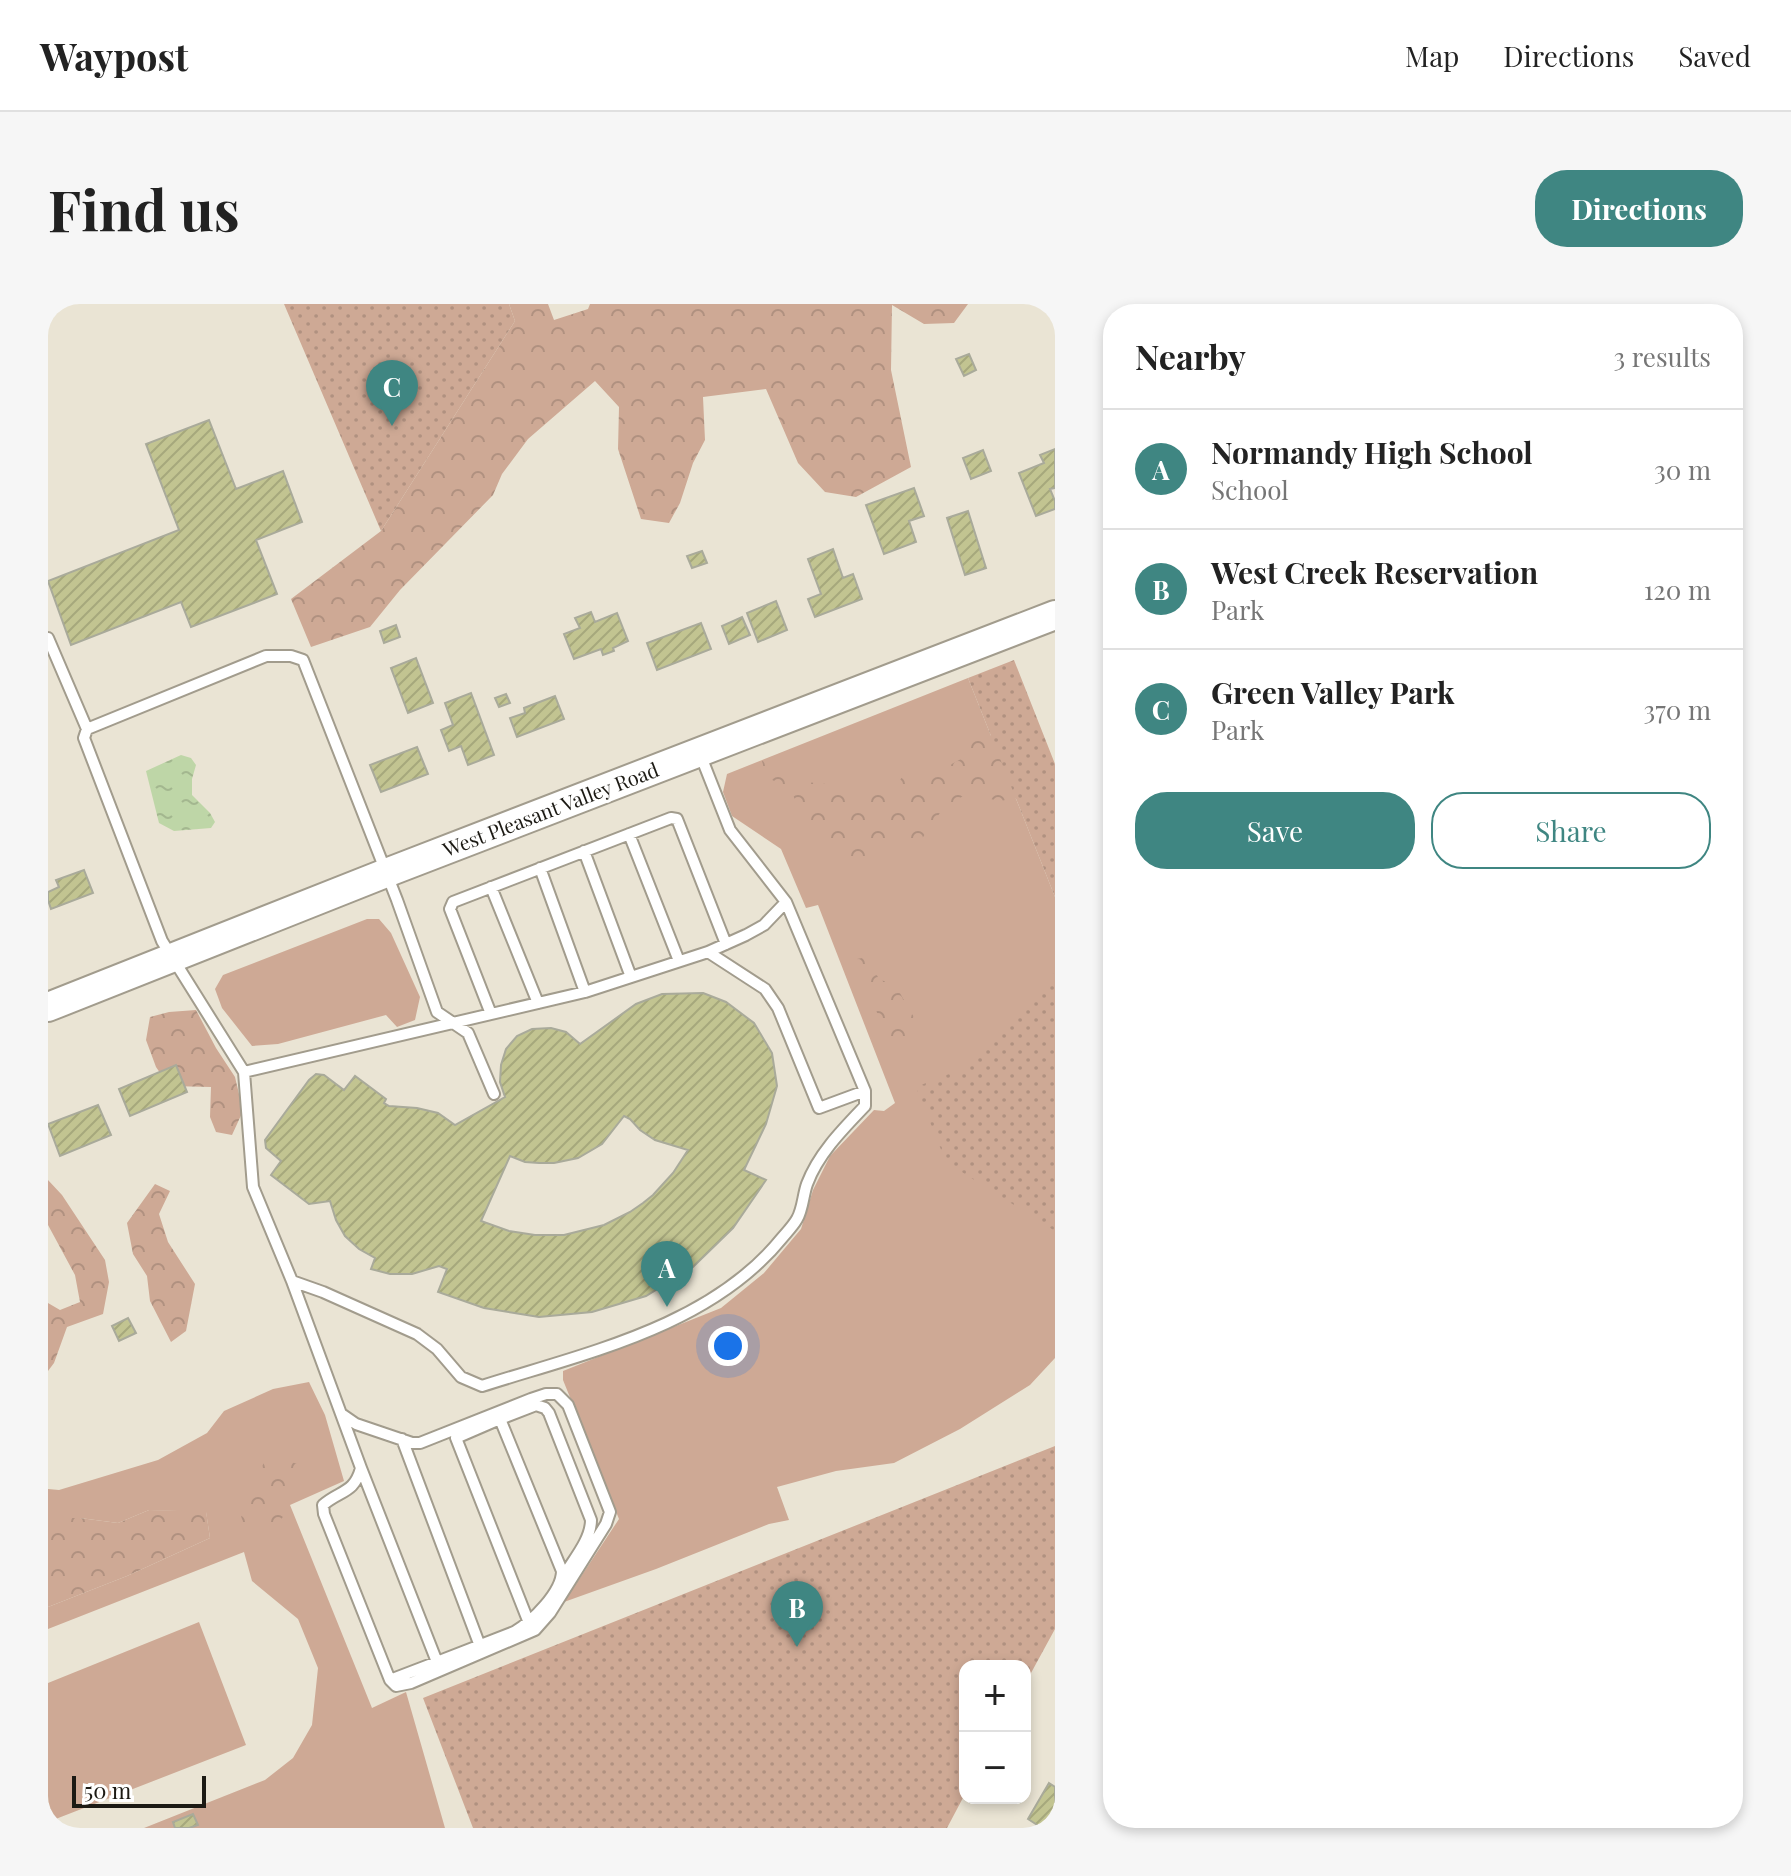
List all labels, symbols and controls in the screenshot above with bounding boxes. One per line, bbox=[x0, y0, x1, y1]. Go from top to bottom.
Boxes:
text: Waypost bbox=[40, 30, 188, 81]
text: Map bbox=[1405, 37, 1459, 74]
text: Directions bbox=[1503, 37, 1634, 74]
text: Saved bbox=[1678, 37, 1751, 74]
button: Directions bbox=[1535, 170, 1743, 247]
text: Find us bbox=[48, 171, 240, 246]
text: Nearby bbox=[1135, 333, 1246, 379]
text: 3 results bbox=[1614, 339, 1711, 374]
pin: C bbox=[366, 360, 418, 426]
text: Normandy High School bbox=[1211, 432, 1533, 472]
text: A bbox=[1152, 452, 1170, 487]
text: 30 m bbox=[1654, 452, 1711, 487]
text: School bbox=[1211, 472, 1289, 507]
text: West Creek Reservation bbox=[1211, 552, 1538, 592]
text: B bbox=[1152, 572, 1170, 607]
text: 120 m bbox=[1644, 572, 1711, 607]
text: Park bbox=[1211, 592, 1264, 627]
text: Green Valley Park bbox=[1211, 672, 1455, 712]
text: C bbox=[1152, 692, 1170, 727]
text: 370 m bbox=[1644, 692, 1711, 727]
text: Park bbox=[1211, 712, 1264, 747]
street label: West Pleasant Valley Road bbox=[438, 755, 663, 863]
button: Save bbox=[1135, 792, 1415, 869]
button: Share bbox=[1431, 792, 1711, 869]
pin: A bbox=[641, 1241, 693, 1307]
your location bbox=[708, 1326, 748, 1366]
pin: B bbox=[771, 1581, 823, 1647]
map controls bbox=[959, 1660, 1031, 1804]
button: + bbox=[959, 1660, 1031, 1732]
button: − bbox=[959, 1732, 1031, 1804]
scale bar bbox=[72, 1772, 206, 1808]
text: 50 m bbox=[84, 1775, 131, 1805]

